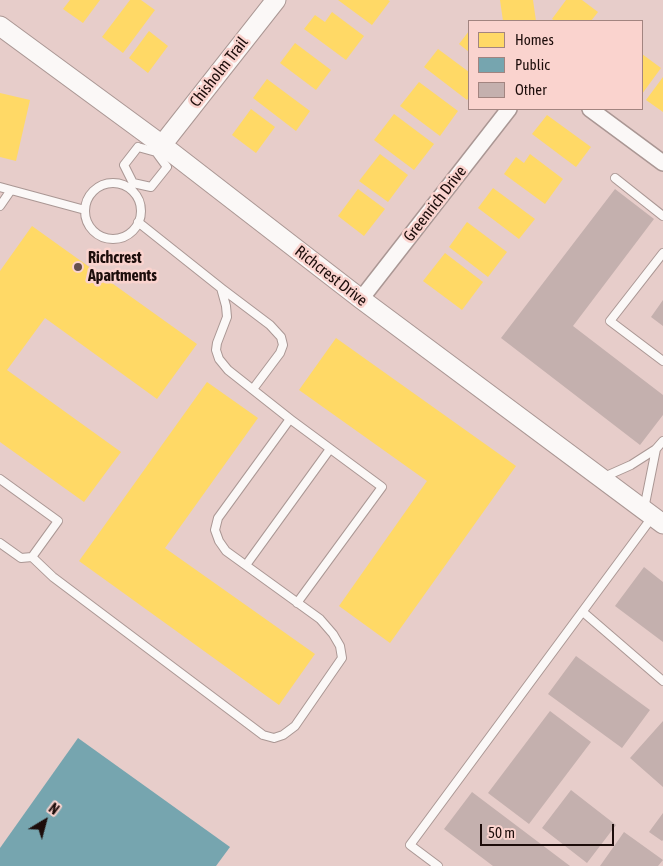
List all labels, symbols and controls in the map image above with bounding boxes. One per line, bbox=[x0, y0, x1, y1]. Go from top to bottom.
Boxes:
legend bbox=[468, 20, 643, 110]
text: Homes bbox=[515, 31, 554, 48]
street label: Chisholm Trail bbox=[186, 33, 252, 111]
text: Public bbox=[515, 56, 550, 73]
text: Other bbox=[515, 81, 547, 98]
street label: Greenrich Drive bbox=[400, 162, 470, 246]
street label: Richcrest Drive bbox=[291, 242, 371, 310]
place label: Richcrest Apartments bbox=[88, 248, 157, 286]
marker: Richcrest Apartments bbox=[72, 261, 84, 273]
north arrow bbox=[20, 796, 70, 846]
text: N bbox=[46, 800, 62, 818]
scale bar bbox=[483, 814, 617, 846]
text: 50 m bbox=[488, 824, 515, 841]

